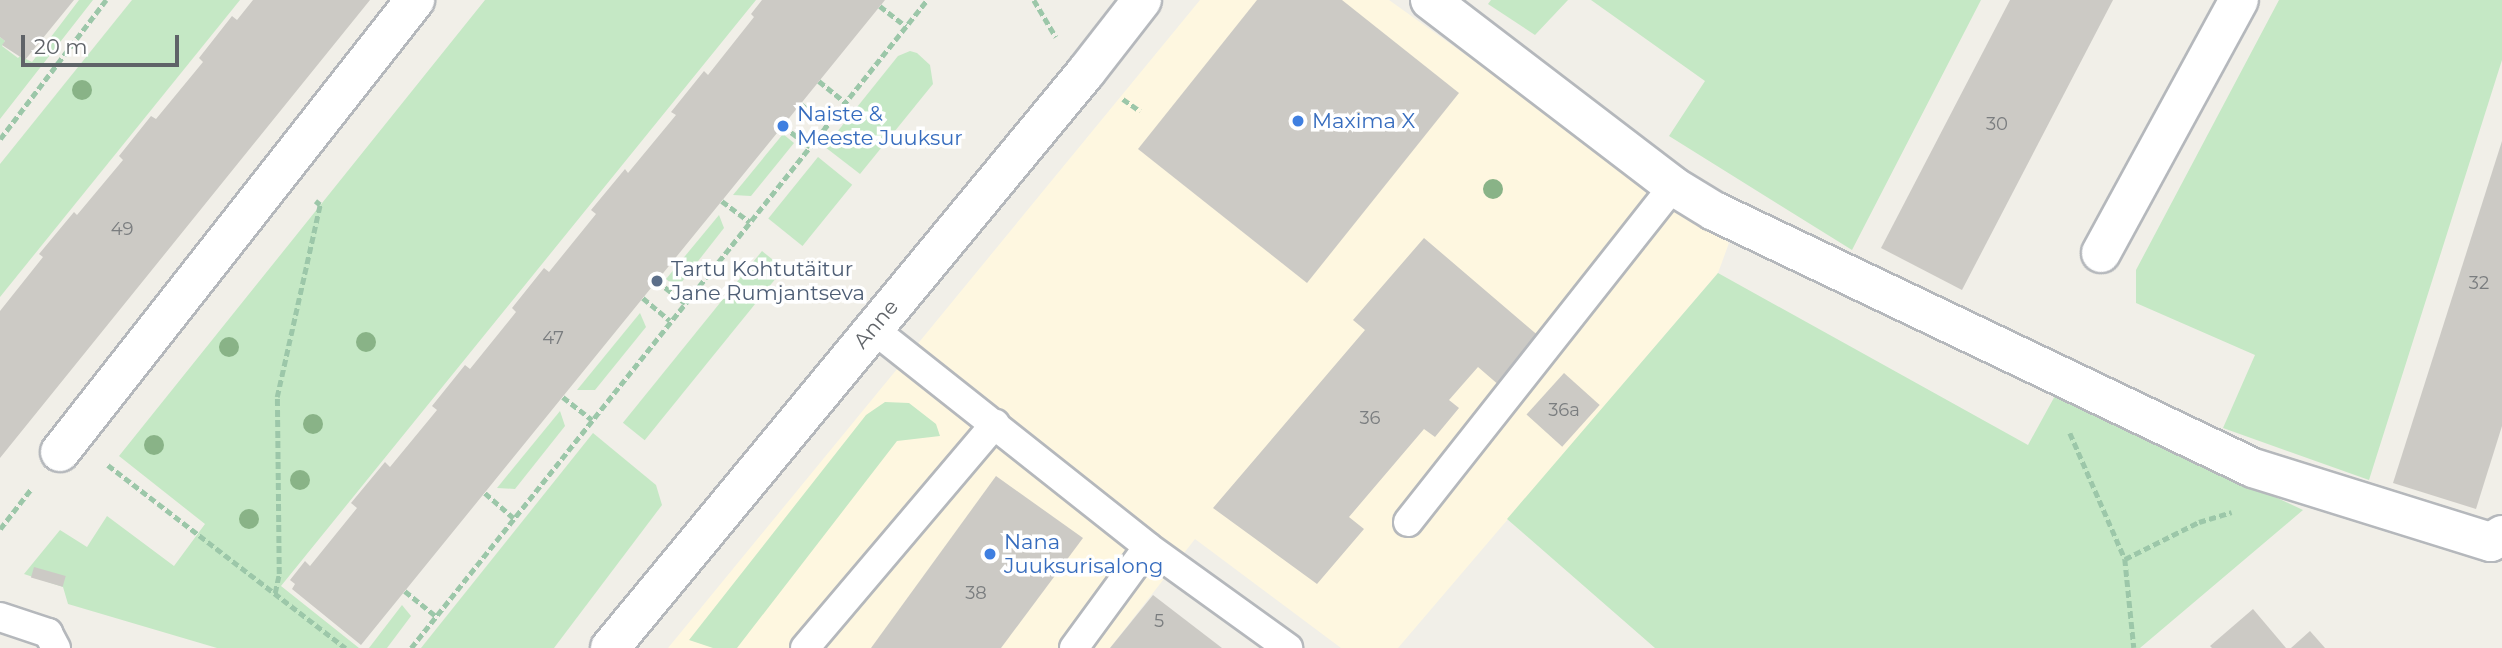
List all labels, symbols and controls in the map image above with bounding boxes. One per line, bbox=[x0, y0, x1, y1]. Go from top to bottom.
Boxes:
scale bar bbox=[24, 21, 182, 65]
text: 20 m bbox=[34, 34, 88, 59]
place label: Naiste & Meeste Juuksur bbox=[797, 101, 963, 151]
place label: Maxima X bbox=[1312, 108, 1415, 134]
marker: Maxima X bbox=[1290, 113, 1306, 129]
house number: 30 bbox=[1986, 113, 2008, 135]
marker: Naiste & Meeste Juuksur bbox=[775, 118, 791, 134]
house number: 49 bbox=[111, 218, 133, 240]
place label: Tartu Kohtutäitur Jane Rumjantseva bbox=[671, 256, 865, 306]
house number: 32 bbox=[2469, 272, 2489, 294]
marker: Tartu Kohtutäitur Jane Rumjantseva bbox=[649, 273, 665, 289]
street label: Anne bbox=[848, 294, 904, 354]
house number: 47 bbox=[542, 327, 564, 349]
house number: 36a bbox=[1548, 399, 1580, 421]
house number: 36 bbox=[1359, 407, 1381, 429]
place label: Nana Juuksurisalong bbox=[1004, 529, 1163, 579]
marker: Nana Juuksurisalong bbox=[982, 546, 998, 562]
house number: 38 bbox=[965, 582, 987, 604]
house number: 5 bbox=[1154, 610, 1164, 632]

